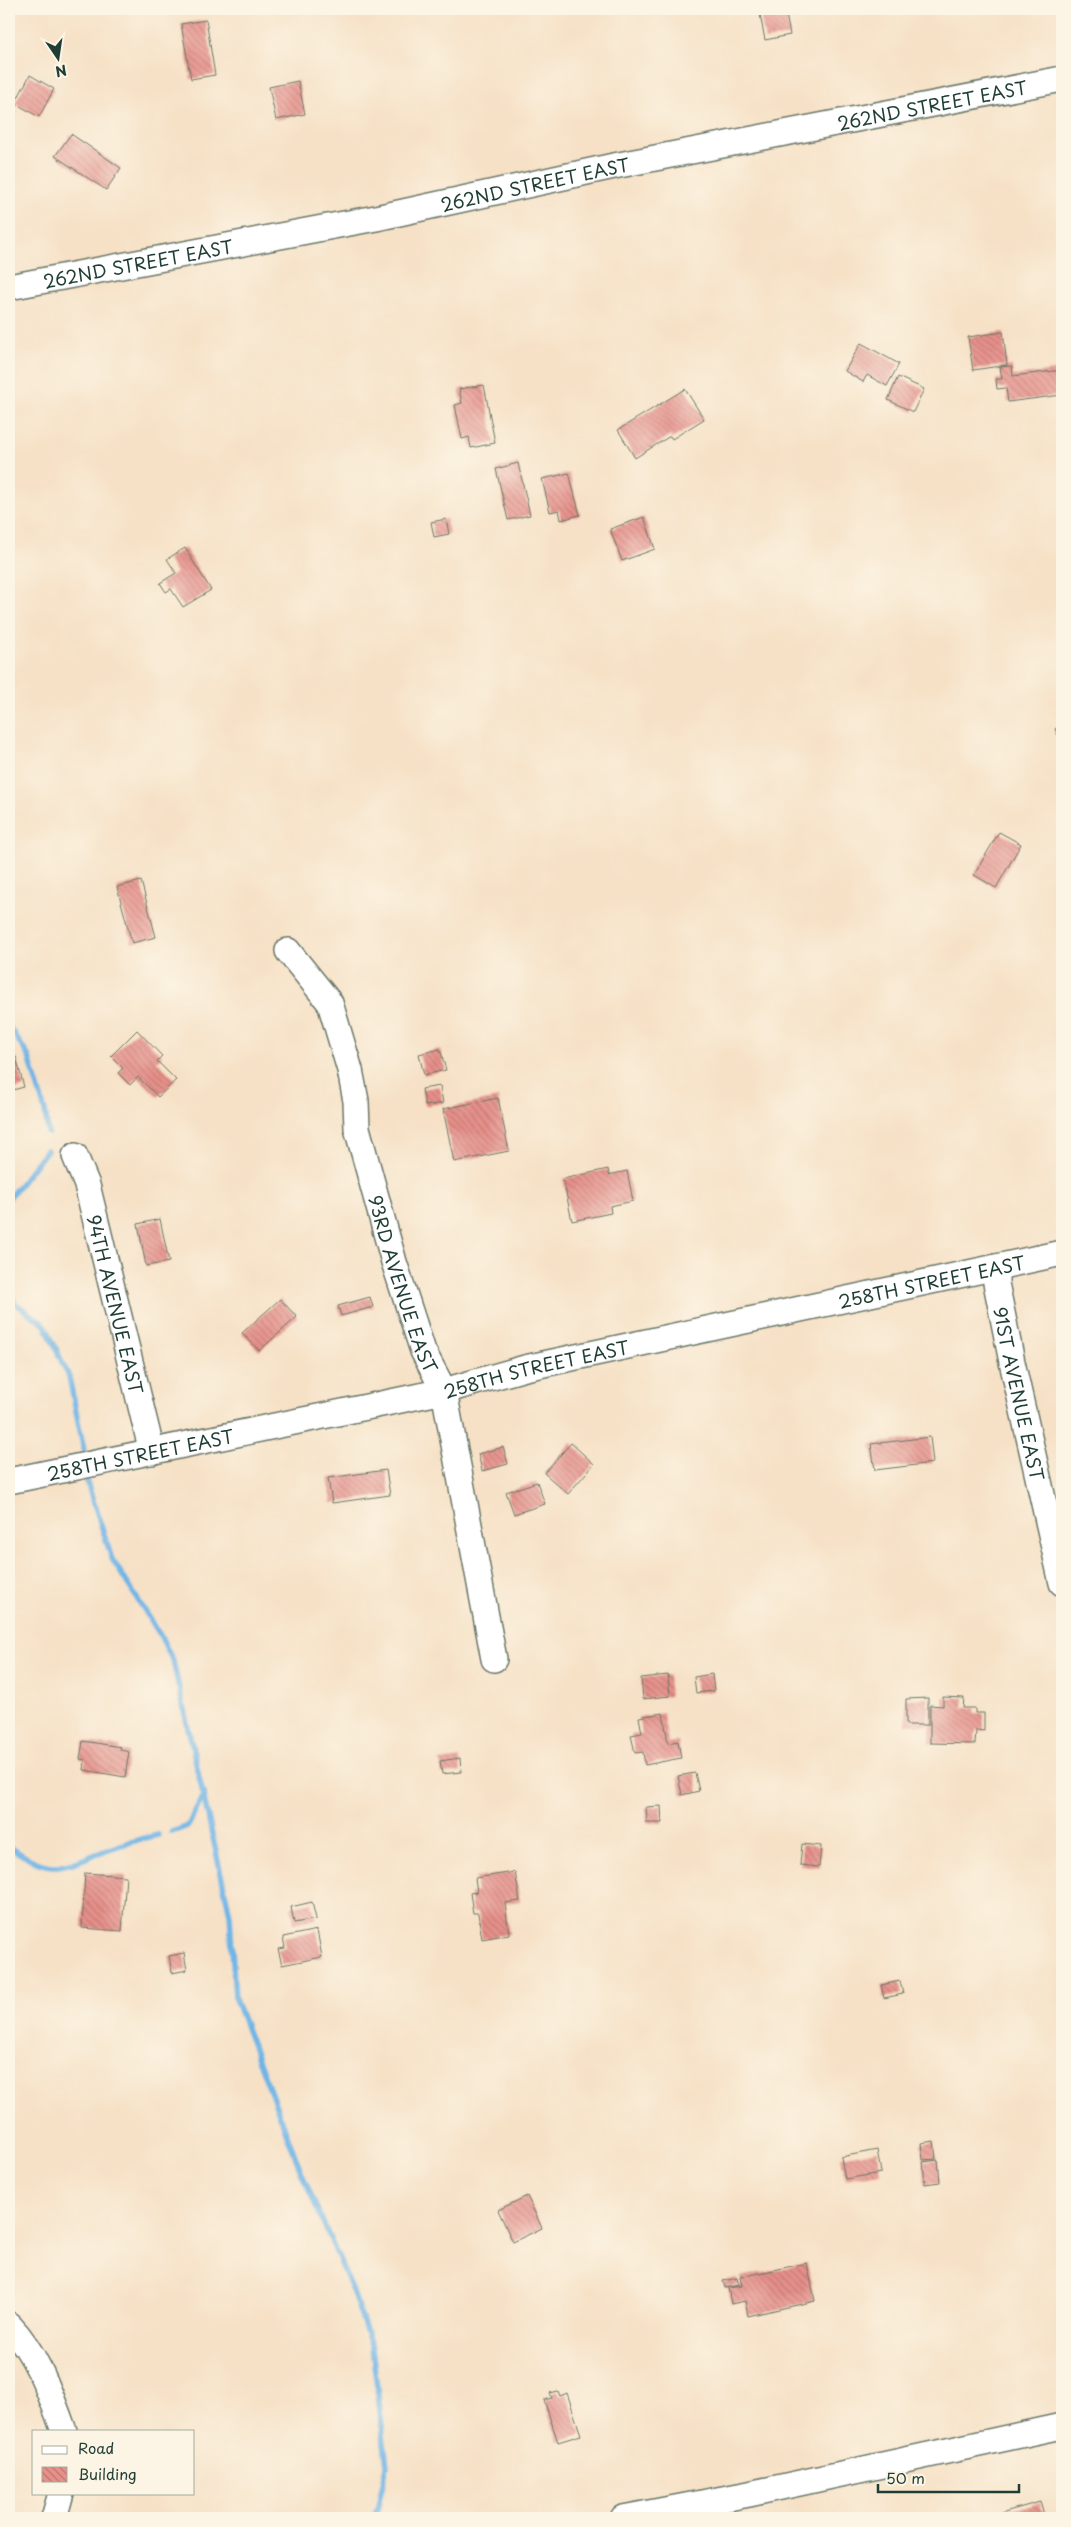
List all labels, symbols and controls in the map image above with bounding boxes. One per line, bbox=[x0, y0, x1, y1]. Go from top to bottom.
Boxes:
north arrow bbox=[32, 32, 82, 82]
text: N bbox=[53, 60, 69, 83]
street label: 262ND STREET EAST bbox=[835, 73, 1029, 136]
street label: 262ND STREET EAST bbox=[438, 150, 631, 217]
street label: 262ND STREET EAST bbox=[41, 232, 235, 294]
street label: 93RD AVENUE EAST bbox=[363, 1192, 446, 1378]
street label: 94TH AVENUE EAST bbox=[81, 1212, 151, 1397]
street label: 258TH STREET EAST bbox=[836, 1248, 1028, 1314]
street label: 91ST AVENUE EAST bbox=[988, 1304, 1052, 1484]
street label: 258TH STREET EAST bbox=[440, 1333, 632, 1404]
street label: 258TH STREET EAST bbox=[44, 1421, 237, 1486]
legend bbox=[32, 2430, 195, 2494]
text: Road bbox=[78, 2436, 114, 2459]
text: Building bbox=[78, 2462, 137, 2485]
scale bar bbox=[878, 2462, 1020, 2494]
text: 50 m bbox=[886, 2466, 925, 2489]

